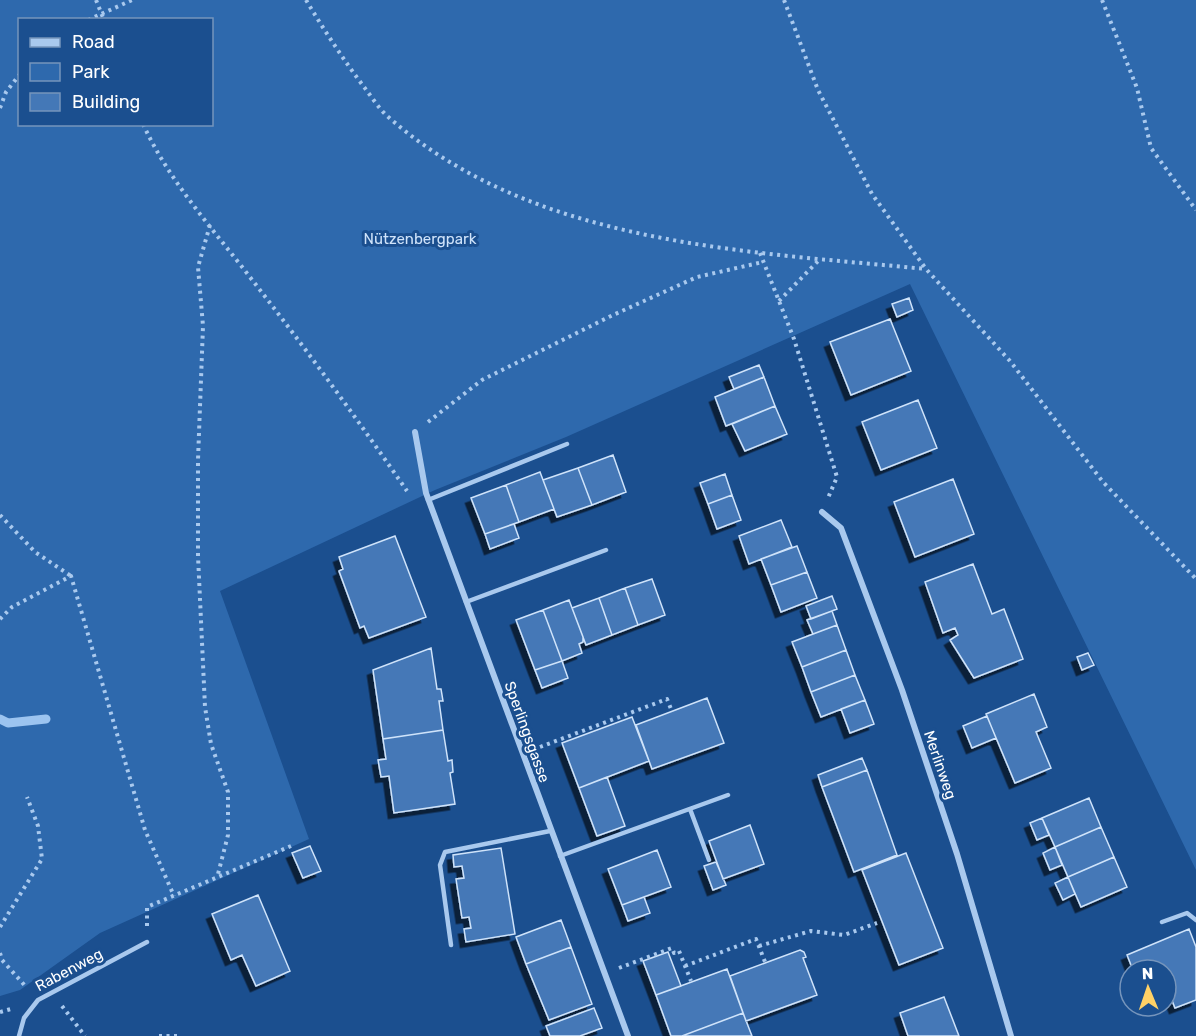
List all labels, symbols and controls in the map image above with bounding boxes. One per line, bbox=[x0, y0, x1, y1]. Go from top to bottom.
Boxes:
legend bbox=[18, 18, 213, 126]
text: Road bbox=[72, 31, 115, 53]
text: Park bbox=[72, 61, 110, 83]
text: Building bbox=[72, 91, 140, 113]
park label: Nützenbergpark bbox=[364, 230, 477, 248]
street label: Sperlingsgasse bbox=[500, 679, 554, 785]
street label: Merlinweg bbox=[920, 728, 960, 802]
street label: Rabenweg bbox=[32, 945, 106, 995]
north arrow bbox=[1118, 958, 1178, 1018]
text: N bbox=[1141, 964, 1154, 983]

